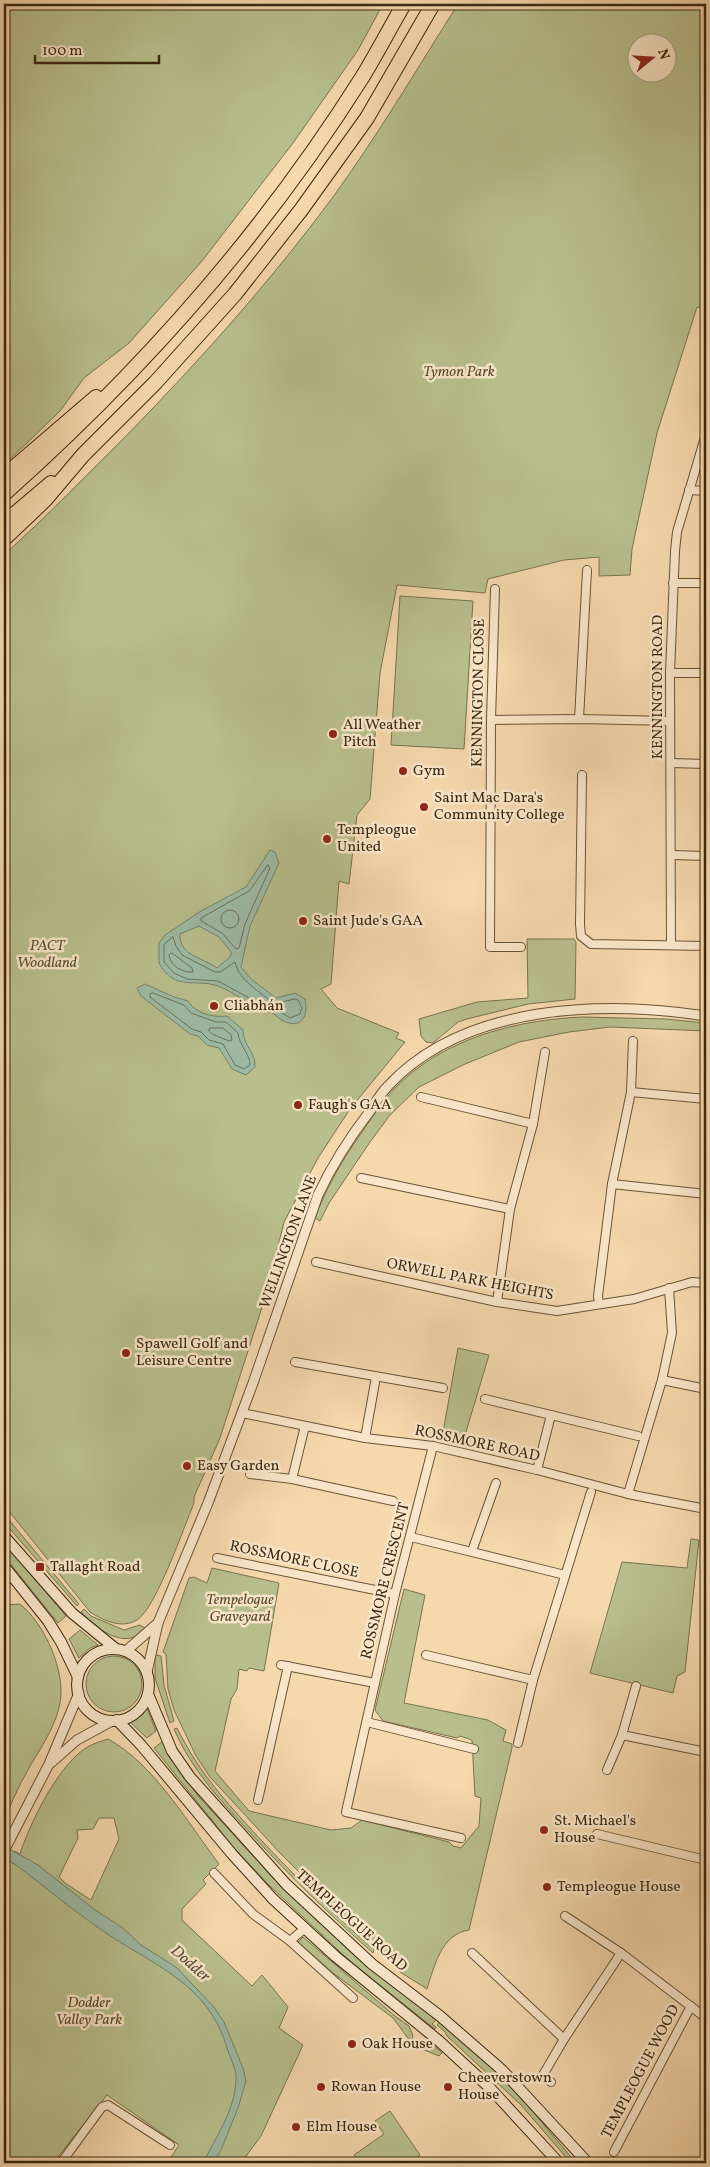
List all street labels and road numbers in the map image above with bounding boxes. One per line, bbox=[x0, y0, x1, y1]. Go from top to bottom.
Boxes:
street label: KENNINGTON ROAD bbox=[648, 615, 669, 759]
street label: KENNINGTON CLOSE bbox=[467, 619, 491, 767]
street label: WELLINGTON LANE bbox=[255, 1172, 323, 1312]
street label: ORWELL PARK HEIGHTS bbox=[385, 1253, 555, 1307]
street label: ROSSMORE ROAD bbox=[412, 1420, 542, 1468]
street label: ROSSMORE CRESCENT bbox=[356, 1500, 416, 1662]
street label: ROSSMORE CLOSE bbox=[228, 1536, 360, 1584]
street label: TEMPLEOGUE ROAD bbox=[290, 1865, 412, 1977]
street label: TEMPLEOGUE WOOD bbox=[597, 2001, 685, 2143]

